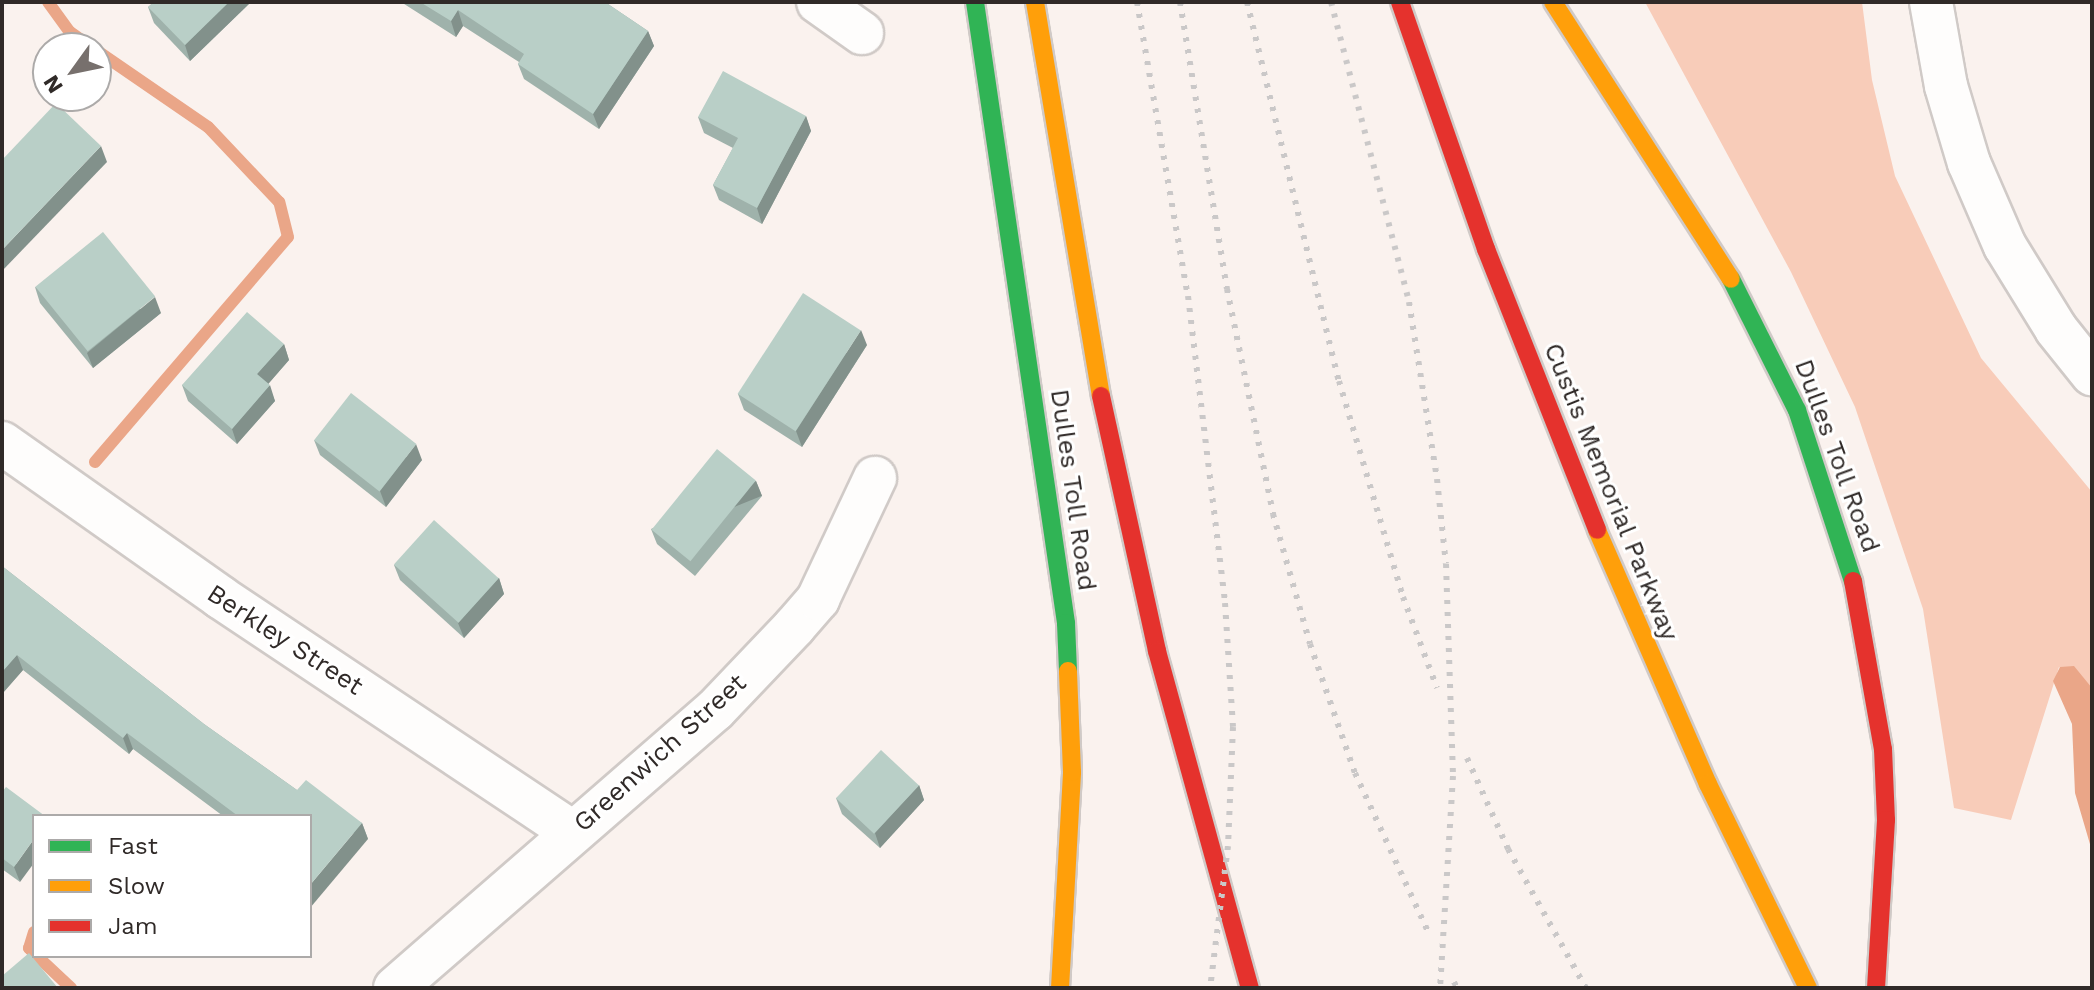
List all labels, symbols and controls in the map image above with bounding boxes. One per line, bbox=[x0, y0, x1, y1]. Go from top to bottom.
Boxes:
north arrow bbox=[32, 32, 112, 112]
text: N bbox=[38, 71, 68, 98]
street label: Custis Memorial Parkway bbox=[1537, 338, 1685, 646]
street label: Dulles Toll Road bbox=[1787, 354, 1887, 558]
street label: Dulles Toll Road bbox=[1043, 386, 1103, 594]
street label: Berkley Street bbox=[201, 578, 369, 702]
street label: Greenwich Street bbox=[567, 667, 753, 839]
legend bbox=[32, 814, 312, 958]
text: Fast bbox=[108, 832, 158, 860]
text: Slow bbox=[108, 872, 165, 900]
text: Jam bbox=[108, 912, 158, 940]

